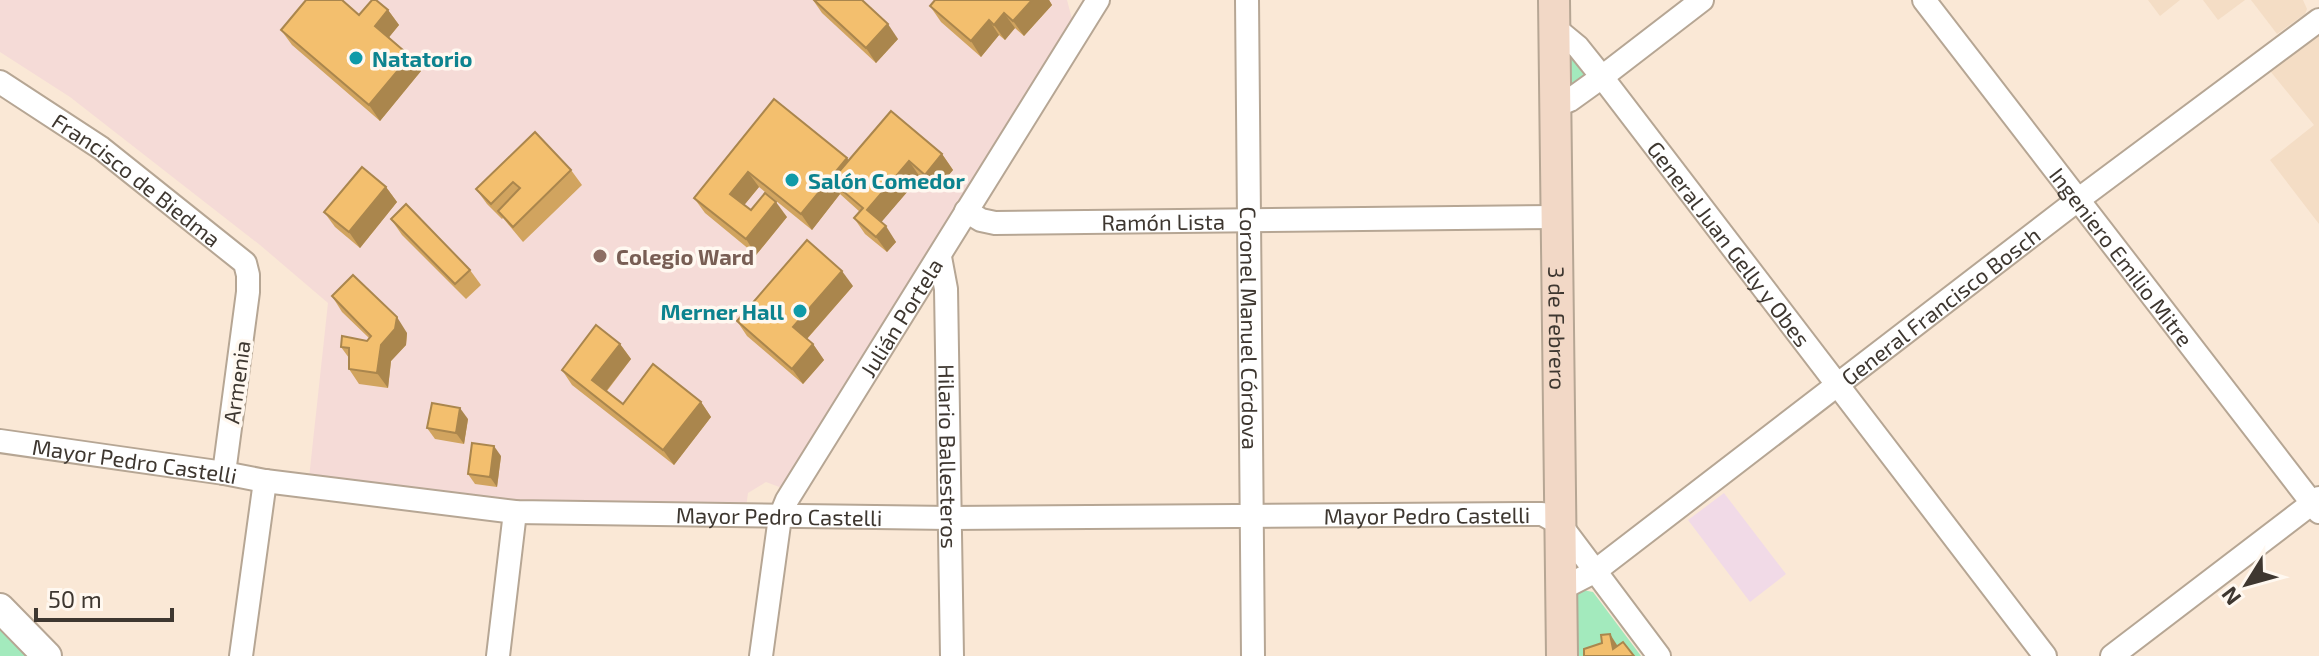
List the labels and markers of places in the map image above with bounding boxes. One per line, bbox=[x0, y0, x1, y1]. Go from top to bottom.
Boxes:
place label: Natatorio bbox=[372, 45, 472, 71]
marker: Natatorio bbox=[347, 49, 365, 67]
place label: Salón Comedor bbox=[808, 167, 965, 193]
marker: Salón Comedor bbox=[783, 171, 801, 189]
place label: Colegio Ward bbox=[616, 243, 754, 269]
marker: Colegio Ward bbox=[591, 247, 609, 265]
place label: Merner Hall bbox=[661, 298, 785, 324]
marker: Merner Hall bbox=[791, 302, 809, 320]

